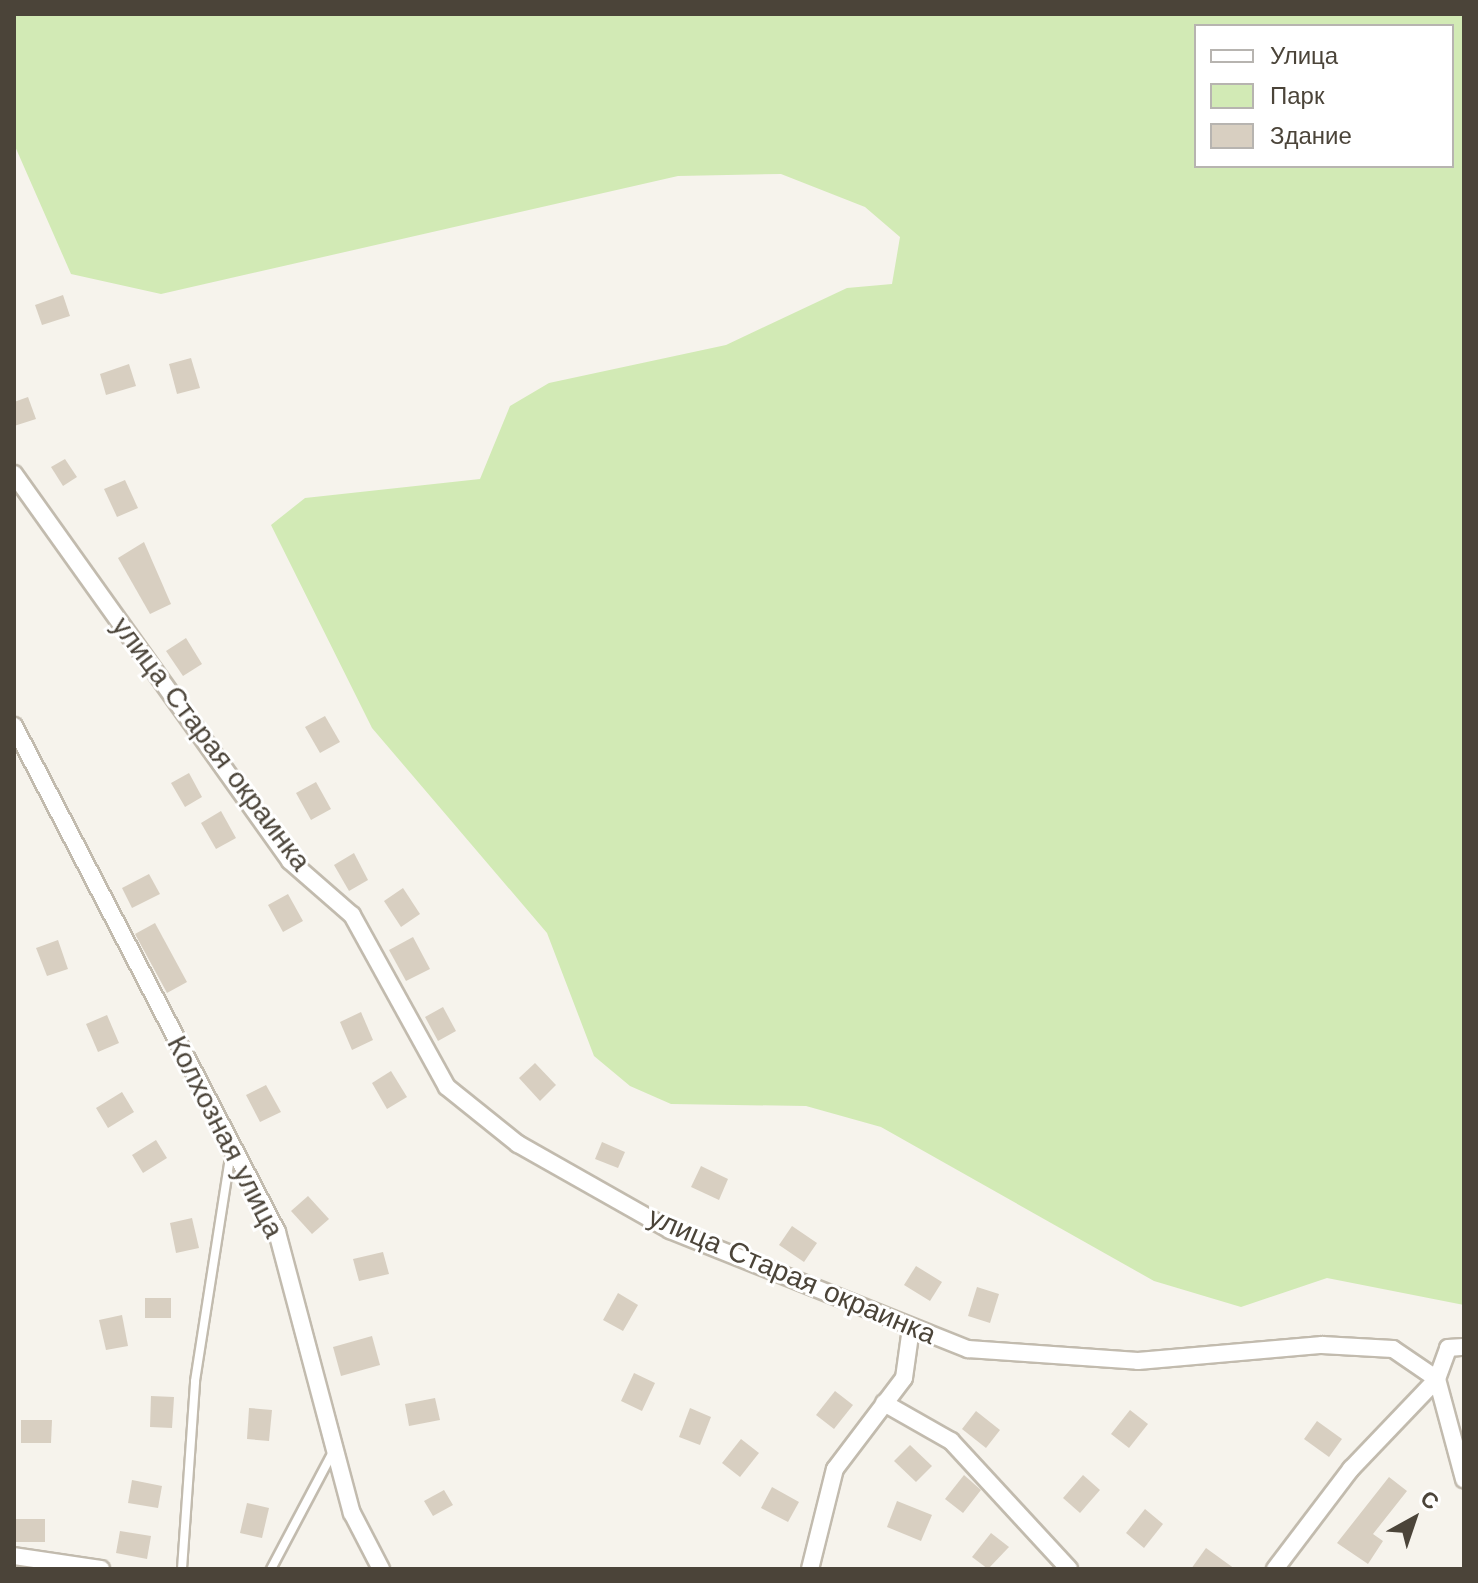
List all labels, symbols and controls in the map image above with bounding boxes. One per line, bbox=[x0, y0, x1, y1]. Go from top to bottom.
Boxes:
legend bbox=[1194, 24, 1454, 168]
text: Улица bbox=[1270, 42, 1338, 70]
text: Парк bbox=[1270, 82, 1324, 110]
text: Здание bbox=[1270, 122, 1352, 150]
street label: улица Старая окраинка bbox=[105, 610, 317, 878]
street label: Колхозная улица bbox=[160, 1030, 290, 1244]
street label: улица Старая окраинка bbox=[643, 1200, 941, 1352]
north arrow bbox=[1374, 1479, 1454, 1559]
text: С bbox=[1416, 1486, 1444, 1515]

